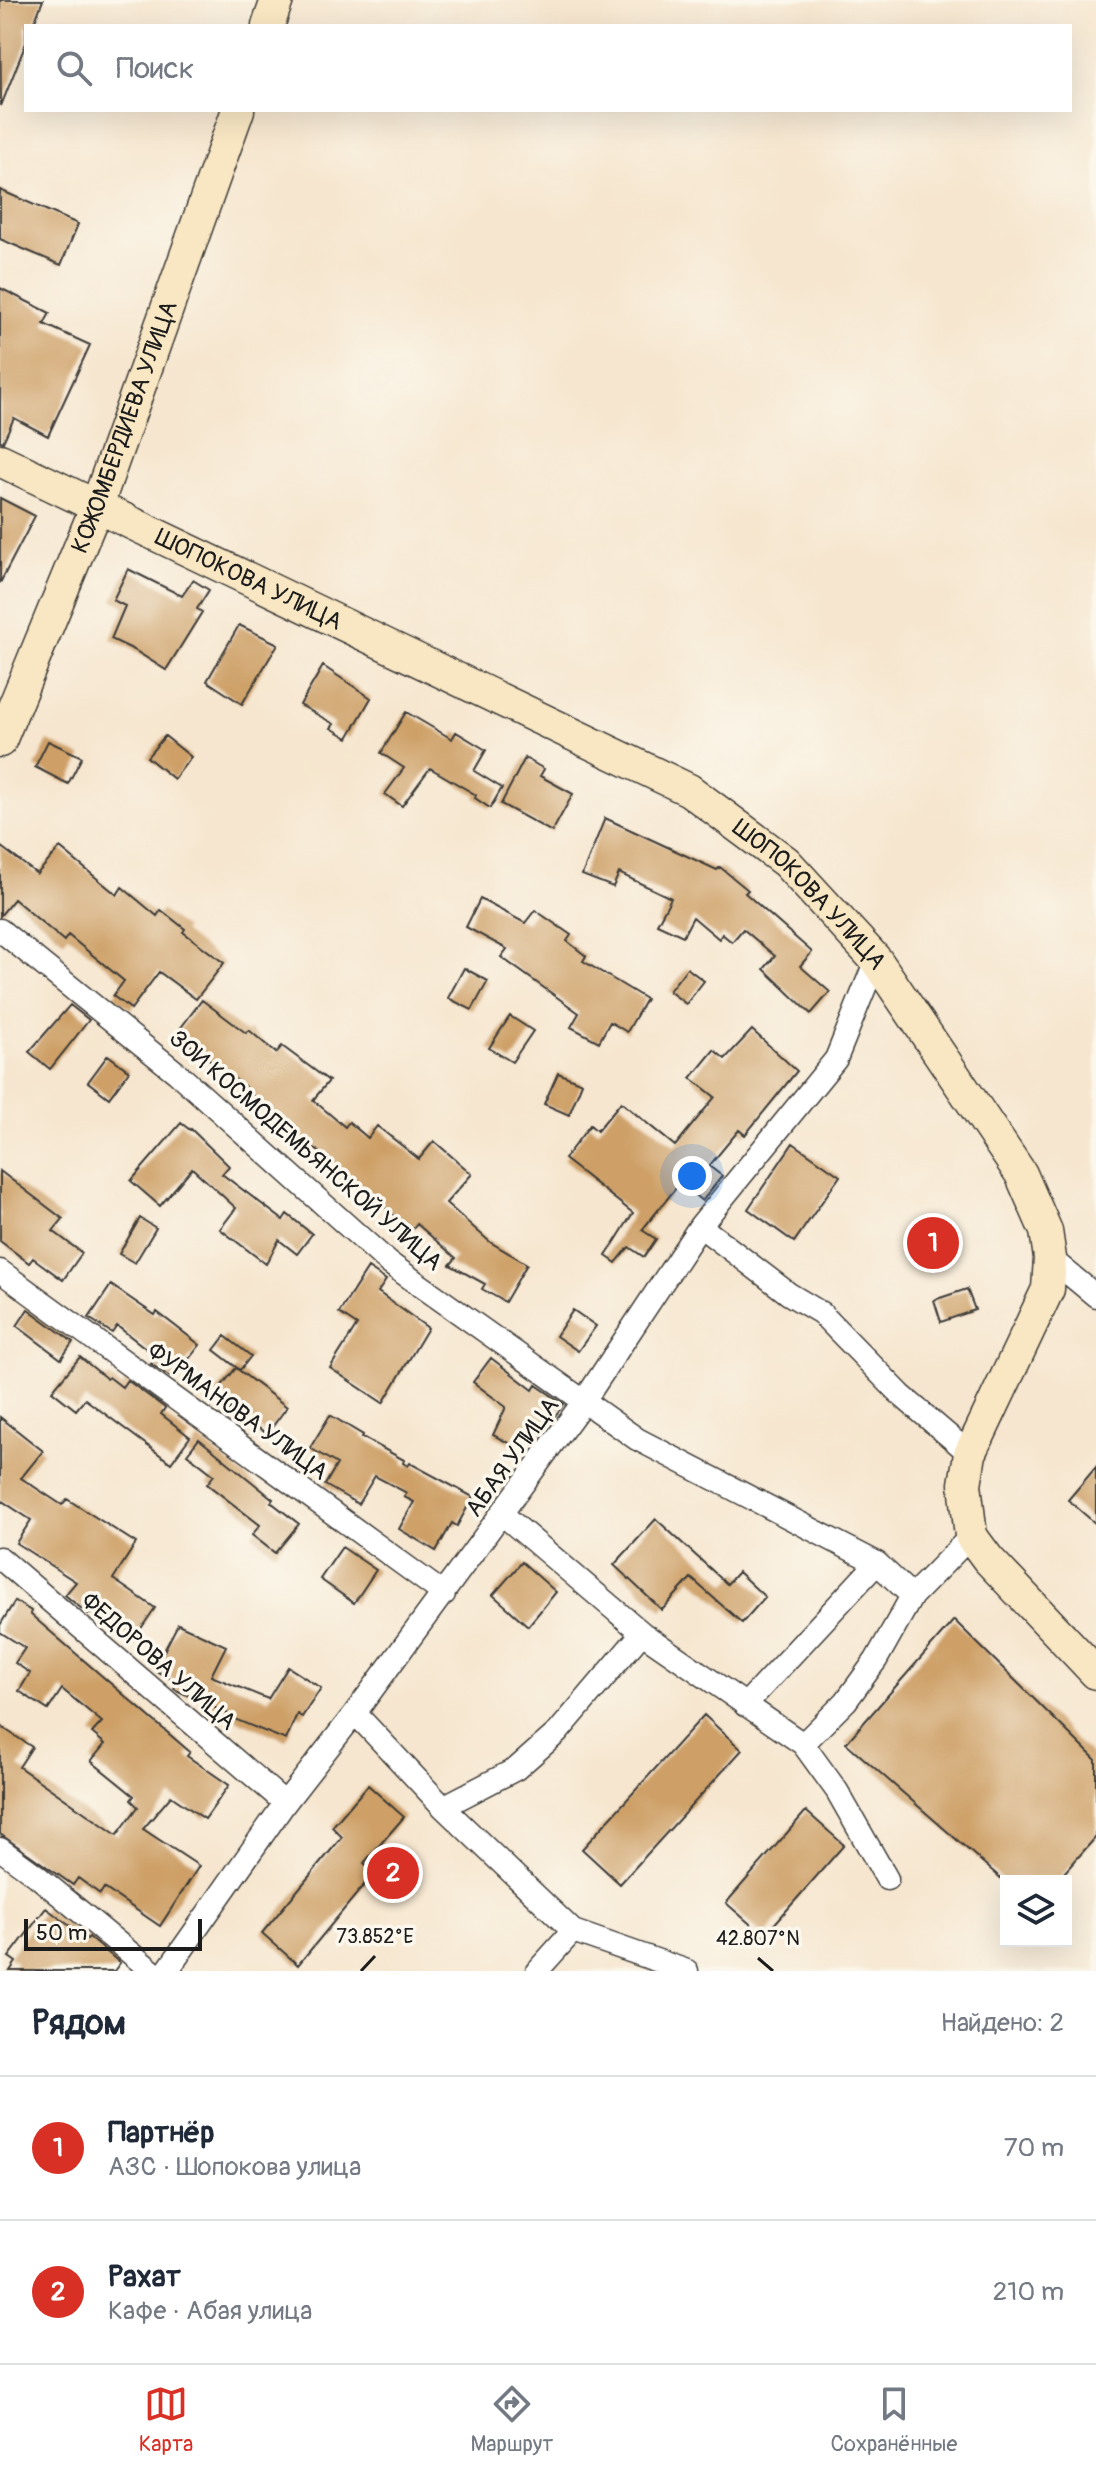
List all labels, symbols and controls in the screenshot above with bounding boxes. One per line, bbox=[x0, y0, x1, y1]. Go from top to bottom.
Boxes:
search box bbox=[24, 24, 1072, 112]
icon: search bbox=[52, 46, 96, 90]
text: Поиск bbox=[116, 50, 194, 87]
street label: КОЖОМБЕРДИЕВА УЛИЦА bbox=[65, 297, 184, 557]
street label: ШОПОКОВА УЛИЦА bbox=[151, 523, 347, 637]
street label: ШОПОКОВА УЛИЦА bbox=[727, 813, 892, 975]
street label: ЗОИ КОСМОДЕМЬЯНСКОЙ УЛИЦА bbox=[163, 1024, 448, 1277]
your location bbox=[672, 1156, 712, 1196]
pin: 1 bbox=[907, 1213, 959, 1273]
street label: ФУРМАНОВА УЛИЦА bbox=[142, 1336, 334, 1487]
street label: АБАЯ УЛИЦА bbox=[459, 1392, 565, 1523]
street label: ФЕДОРОВА УЛИЦА bbox=[75, 1586, 242, 1736]
pin: 2 bbox=[367, 1843, 419, 1903]
map controls bbox=[1000, 1875, 1072, 1947]
button: layers bbox=[1000, 1875, 1072, 1947]
scale bar bbox=[24, 1915, 202, 1951]
text: 50 m bbox=[36, 1919, 87, 1947]
text: 73.852°E bbox=[336, 1924, 414, 1949]
text: 42.807°N bbox=[716, 1926, 800, 1951]
text: Рядом bbox=[32, 2002, 126, 2045]
text: Найдено: 2 bbox=[940, 2007, 1064, 2039]
text: Партнёр bbox=[108, 2114, 214, 2151]
text: 1 bbox=[53, 2132, 63, 2164]
text: 70 m bbox=[1004, 2132, 1064, 2164]
text: АЗС · Шопокова улица bbox=[108, 2151, 361, 2183]
text: Рахат bbox=[108, 2258, 181, 2295]
text: 2 bbox=[51, 2276, 65, 2308]
text: 210 m bbox=[993, 2276, 1064, 2308]
text: Кафе · Абая улица bbox=[108, 2295, 312, 2327]
tab: Карта bbox=[139, 2382, 193, 2458]
tab: Маршрут bbox=[470, 2382, 553, 2458]
tab: Сохранённые bbox=[831, 2382, 957, 2458]

